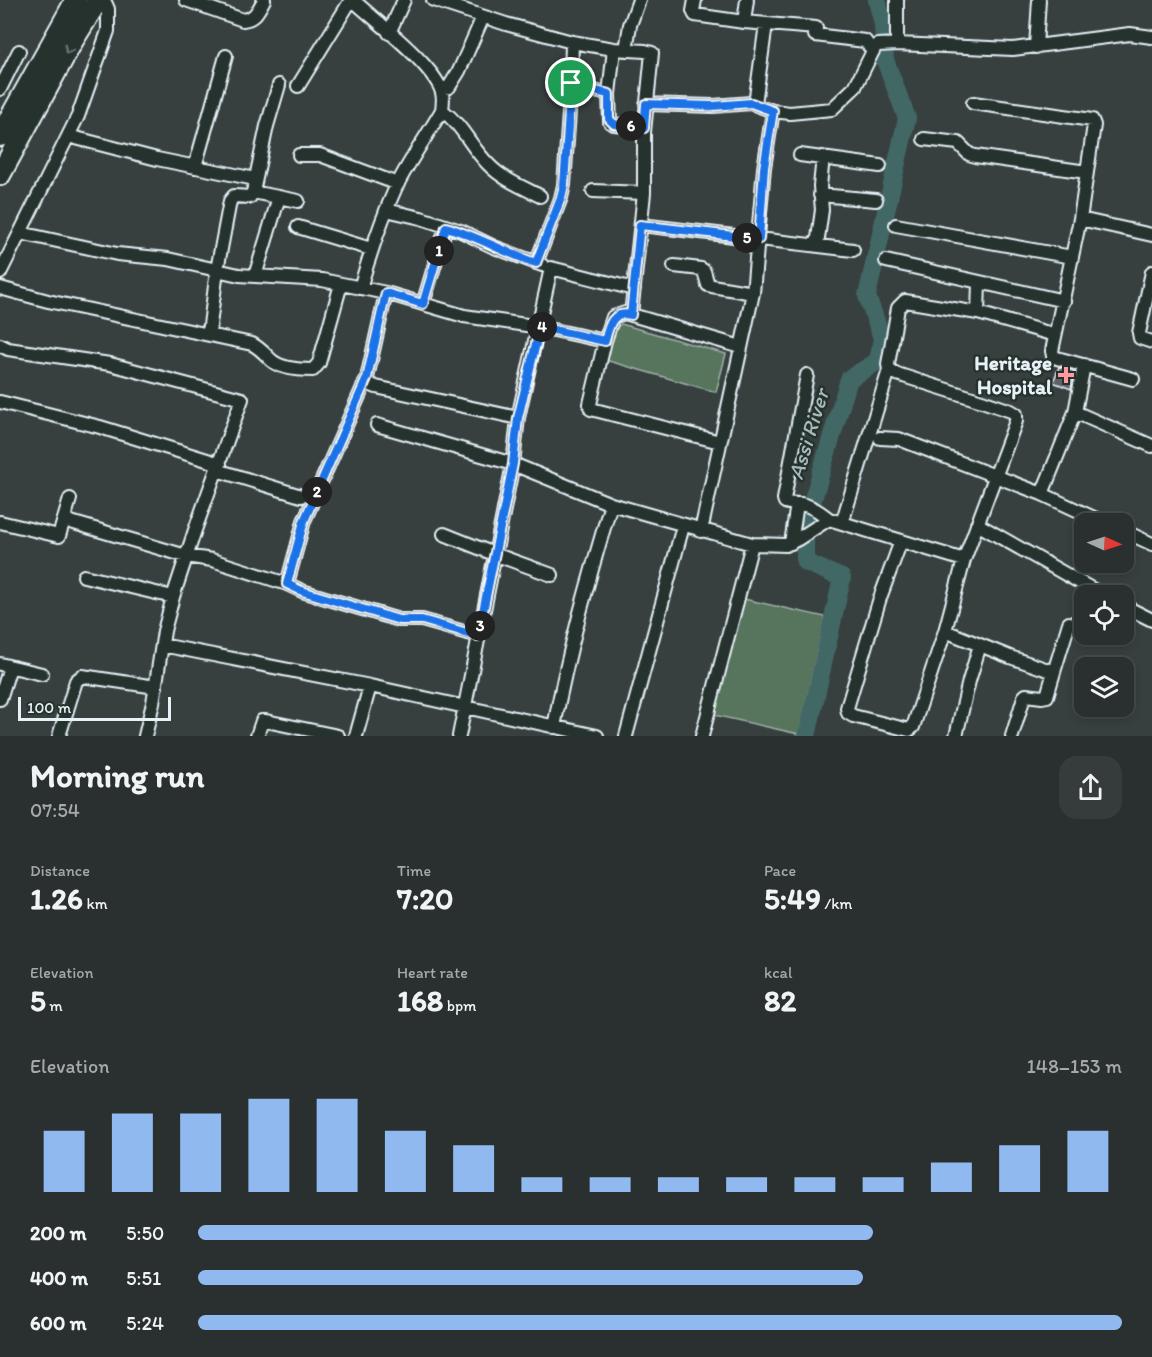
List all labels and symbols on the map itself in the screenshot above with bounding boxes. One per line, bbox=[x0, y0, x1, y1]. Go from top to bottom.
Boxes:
one-way arrow bbox=[64, 44, 75, 55]
pin bbox=[545, 57, 596, 108]
pin: 6 bbox=[616, 111, 646, 141]
pin: 5 bbox=[732, 223, 762, 253]
pin: 1 bbox=[424, 236, 454, 266]
pin: 4 bbox=[527, 312, 557, 342]
place label: Heritage Hospital bbox=[974, 350, 1053, 400]
marker: Heritage Hospital bbox=[1057, 366, 1075, 384]
water label: Assi River bbox=[782, 384, 836, 482]
pin: 2 bbox=[302, 477, 332, 507]
north arrow bbox=[1074, 513, 1134, 573]
pin: 3 bbox=[465, 611, 495, 641]
scale bar bbox=[18, 694, 171, 722]

